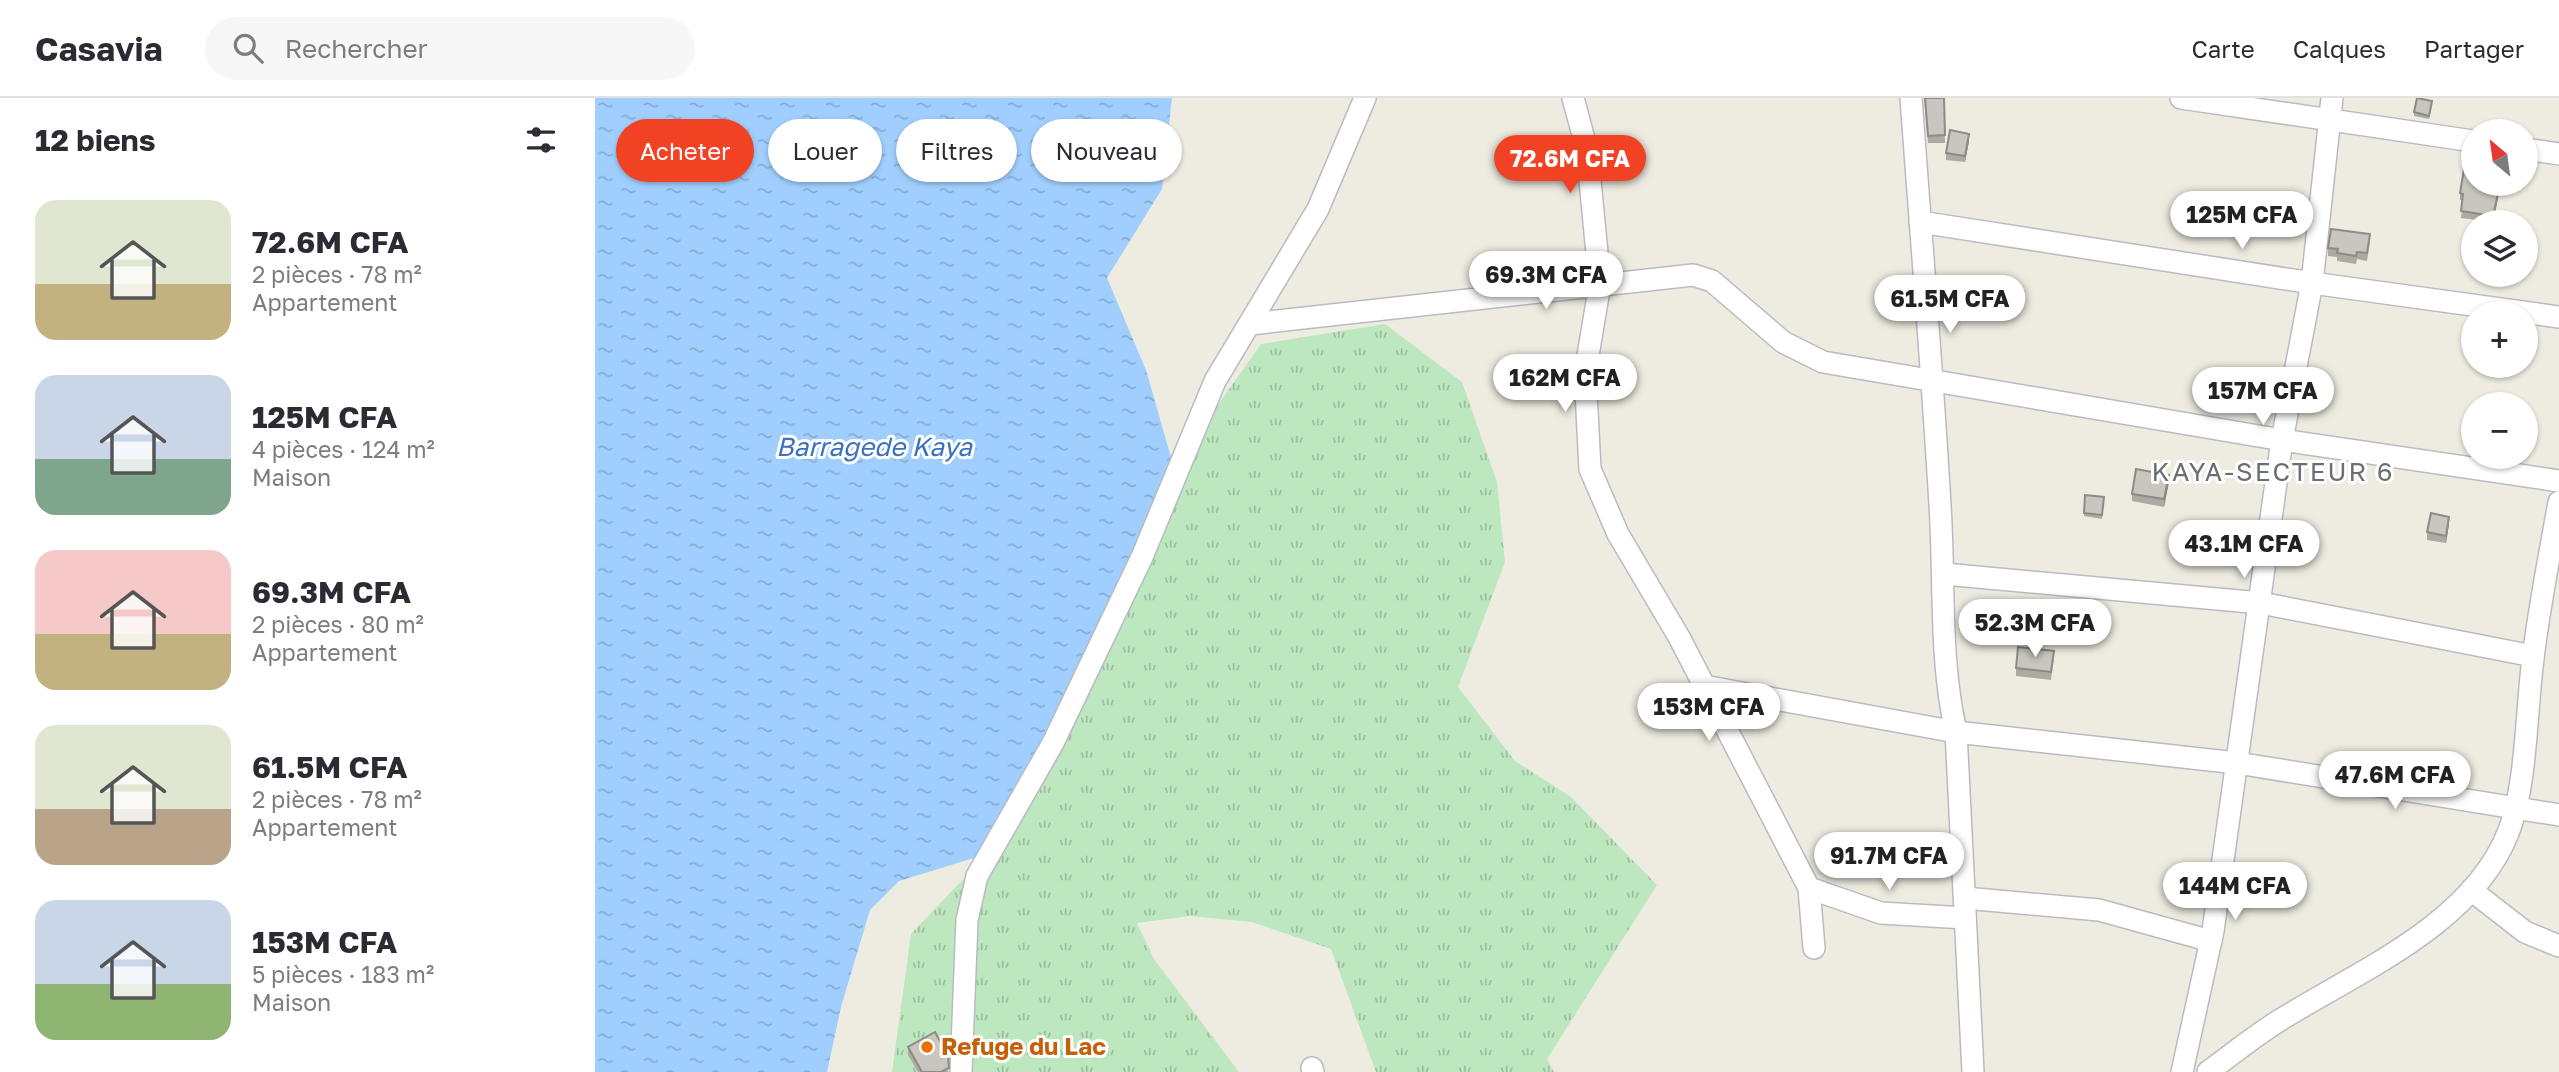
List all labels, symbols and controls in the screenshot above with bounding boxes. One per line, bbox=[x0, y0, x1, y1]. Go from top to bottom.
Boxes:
search box bbox=[205, 17, 695, 80]
text: Casavia bbox=[35, 29, 163, 68]
icon: search bbox=[229, 29, 267, 67]
text: Rechercher bbox=[285, 33, 428, 64]
text: Carte bbox=[2191, 34, 2255, 63]
text: Calques bbox=[2293, 34, 2386, 63]
text: Partager bbox=[2424, 34, 2524, 63]
chip: Acheter bbox=[616, 119, 754, 182]
chip: Louer bbox=[768, 119, 882, 182]
chip: Filtres bbox=[896, 119, 1017, 182]
chip: Nouveau bbox=[1031, 119, 1182, 182]
north arrow bbox=[2461, 119, 2537, 196]
map controls bbox=[2461, 119, 2538, 469]
icon: filters bbox=[522, 121, 560, 159]
text: 12 biens bbox=[35, 122, 156, 158]
pin: 72.6M CFA bbox=[1490, 136, 1650, 195]
text: 72.6M CFA bbox=[1510, 144, 1630, 172]
pin: 125M CFA bbox=[2170, 192, 2314, 251]
text: 125M CFA bbox=[2186, 200, 2298, 228]
button: layers bbox=[2461, 210, 2538, 287]
text: 72.6M CFA bbox=[252, 224, 408, 260]
icon: home bbox=[91, 228, 175, 312]
pin: 69.3M CFA bbox=[1466, 252, 1626, 311]
text: 2 pièces · 78 m² bbox=[252, 260, 422, 288]
text: 69.3M CFA bbox=[1485, 260, 1607, 288]
pin: 61.5M CFA bbox=[1870, 275, 2030, 335]
text: 61.5M CFA bbox=[1890, 284, 2010, 312]
text: Appartement bbox=[252, 288, 397, 316]
button: + bbox=[2461, 301, 2538, 378]
pin: 162M CFA bbox=[1493, 354, 1637, 414]
text: 162M CFA bbox=[1509, 363, 1621, 391]
pin: 157M CFA bbox=[2191, 368, 2335, 427]
text: 157M CFA bbox=[2208, 376, 2318, 404]
button: − bbox=[2461, 392, 2538, 469]
text: 125M CFA bbox=[252, 399, 397, 435]
icon: home bbox=[91, 403, 175, 487]
water label: Barragede Kaya bbox=[776, 431, 973, 462]
text: 4 pièces · 124 m² bbox=[252, 435, 435, 463]
district label: KAYA-SECTEUR 6 bbox=[2151, 456, 2395, 487]
text: Maison bbox=[252, 463, 331, 491]
pin: 43.1M CFA bbox=[2164, 520, 2324, 580]
text: 43.1M CFA bbox=[2184, 529, 2304, 557]
text: 69.3M CFA bbox=[252, 574, 411, 610]
icon: home bbox=[91, 578, 175, 662]
pin: 52.3M CFA bbox=[1955, 600, 2115, 659]
text: 52.3M CFA bbox=[1975, 608, 2095, 636]
text: 2 pièces · 80 m² bbox=[252, 610, 424, 638]
text: Appartement bbox=[252, 638, 397, 666]
pin: 153M CFA bbox=[1637, 684, 1781, 743]
text: 153M CFA bbox=[1653, 692, 1765, 720]
text: 61.5M CFA bbox=[252, 749, 408, 785]
pin: 47.6M CFA bbox=[2315, 752, 2475, 811]
icon: home bbox=[91, 753, 175, 837]
text: 47.6M CFA bbox=[2335, 760, 2455, 788]
text: 2 pièces · 78 m² bbox=[252, 785, 422, 813]
text: Appartement bbox=[252, 813, 397, 841]
pin: 91.7M CFA bbox=[1809, 832, 1969, 892]
text: 91.7M CFA bbox=[1830, 841, 1948, 869]
pin: 144M CFA bbox=[2163, 862, 2307, 922]
text: 144M CFA bbox=[2179, 871, 2291, 899]
text: 153M CFA bbox=[252, 924, 397, 960]
icon: home bbox=[91, 928, 175, 1012]
text: 5 pièces · 183 m² bbox=[252, 960, 434, 988]
text: Maison bbox=[252, 988, 331, 1016]
place label: Refuge du Lac bbox=[941, 1031, 1106, 1060]
marker: Refuge du Lac bbox=[919, 1039, 935, 1055]

